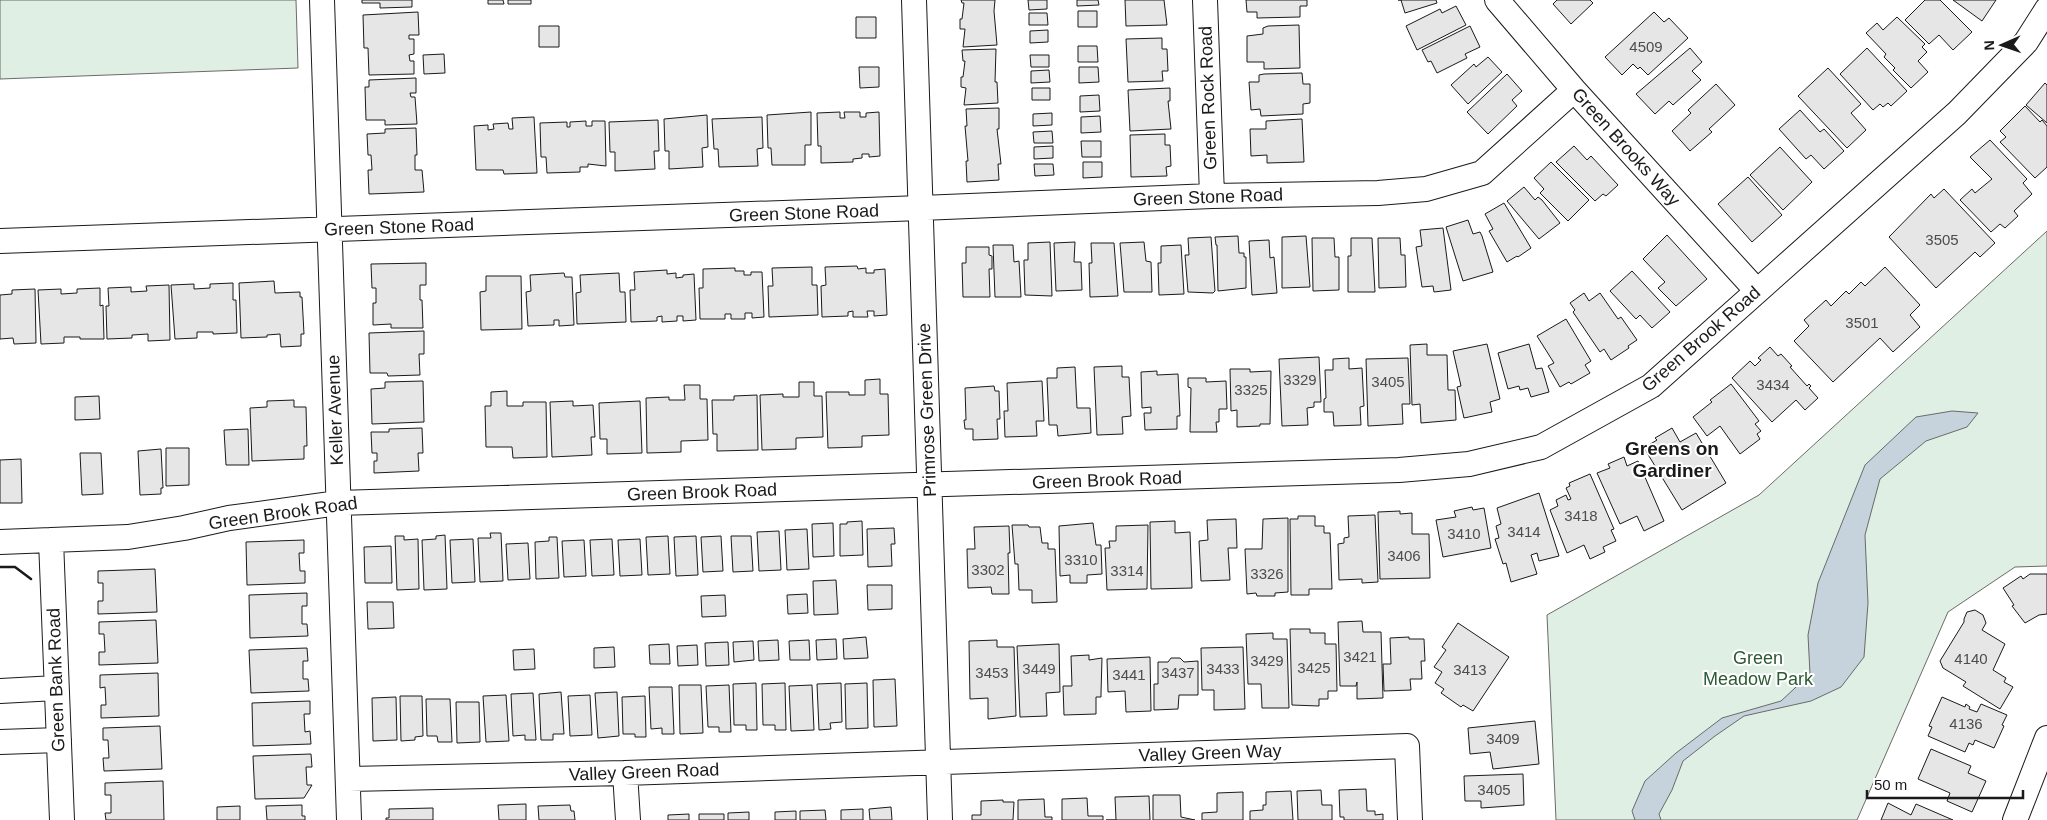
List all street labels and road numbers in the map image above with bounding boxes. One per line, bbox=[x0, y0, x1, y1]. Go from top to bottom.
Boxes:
street label: Green Rock Road bbox=[1195, 26, 1221, 170]
street label: Green Brooks Way bbox=[1568, 84, 1684, 210]
street label: Green Stone Road bbox=[1133, 184, 1283, 210]
street label: Green Stone Road bbox=[729, 200, 879, 226]
street label: Green Stone Road bbox=[324, 214, 474, 240]
street label: Green Brook Road bbox=[1638, 282, 1764, 396]
street label: Primrose Green Drive bbox=[914, 323, 940, 497]
street label: Keller Avenue bbox=[323, 354, 347, 466]
street label: Green Brook Road bbox=[1032, 467, 1182, 493]
street label: Green Brook Road bbox=[627, 479, 777, 505]
street label: Green Brook Road bbox=[207, 493, 359, 533]
street label: Green Bank Road bbox=[43, 608, 69, 752]
street label: Valley Green Way bbox=[1138, 741, 1282, 765]
street label: Valley Green Road bbox=[568, 759, 720, 785]

